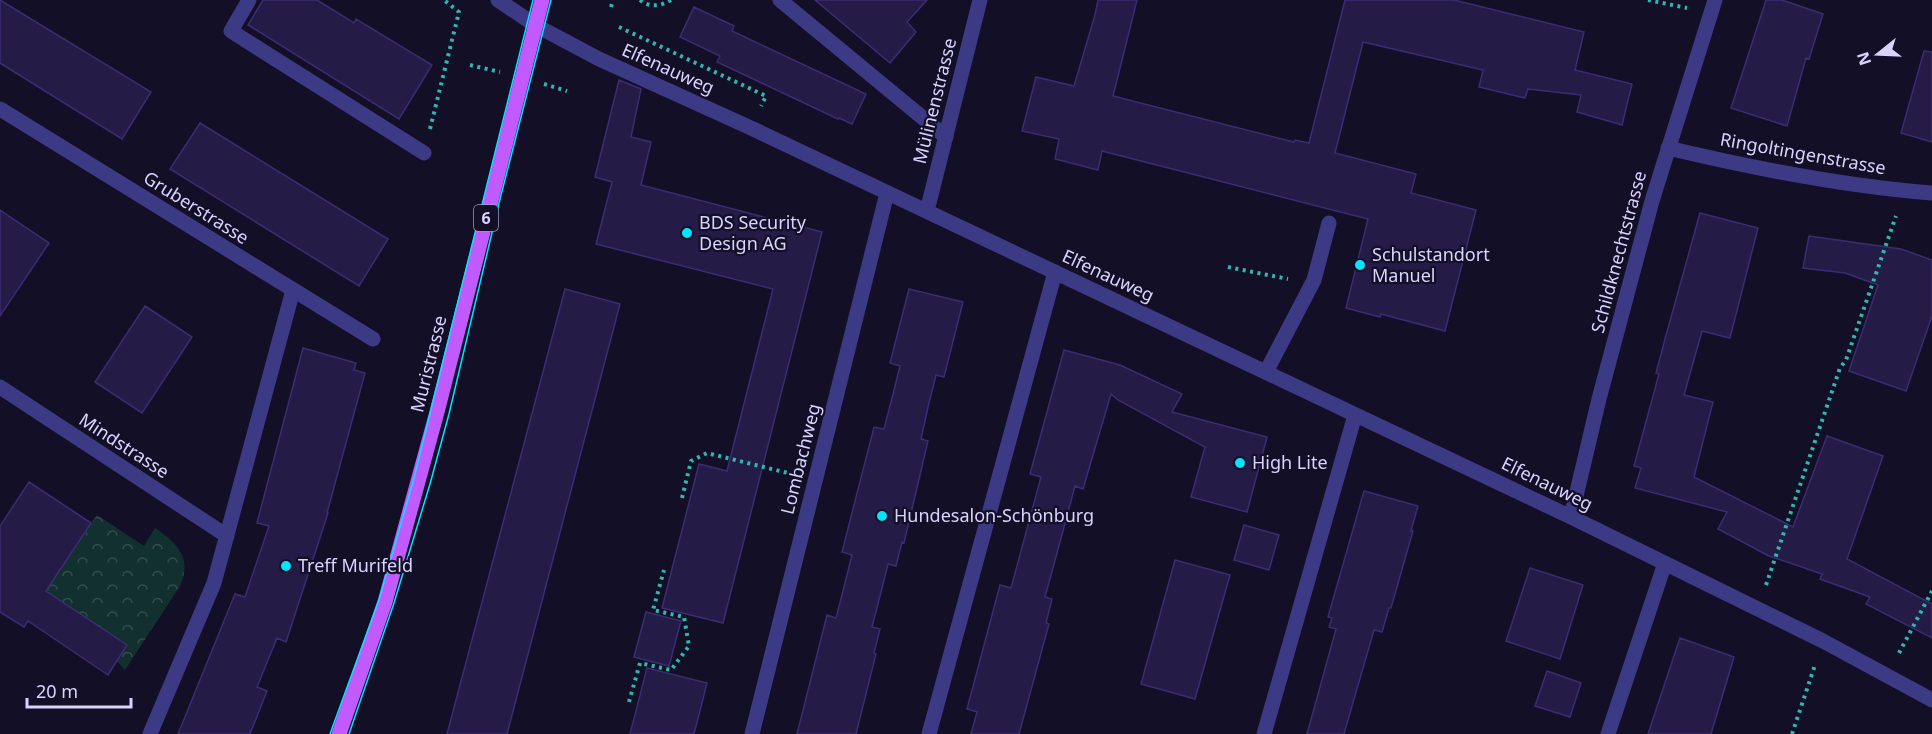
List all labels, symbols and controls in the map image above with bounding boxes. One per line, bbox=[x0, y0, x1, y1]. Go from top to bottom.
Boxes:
north arrow bbox=[1848, 24, 1908, 84]
street label: Mülinenstrasse bbox=[907, 35, 961, 166]
street label: Elfenauweg bbox=[618, 37, 718, 99]
text: N bbox=[1851, 49, 1876, 68]
street label: Ringoltingenstrasse bbox=[1718, 127, 1888, 179]
street label: Gruberstrasse bbox=[139, 165, 254, 249]
street label: Schildknechtstrasse bbox=[1585, 168, 1651, 335]
road number: 6 bbox=[474, 205, 498, 231]
place label: BDS Security Design AG bbox=[699, 210, 807, 255]
marker: BDS Security Design AG bbox=[680, 226, 694, 240]
place label: Schulstandort Manuel bbox=[1372, 242, 1490, 287]
street label: Elfenauweg bbox=[1059, 243, 1158, 307]
marker: Schulstandort Manuel bbox=[1353, 258, 1367, 272]
street label: Muristrasse bbox=[404, 313, 452, 415]
street label: Lombachweg bbox=[775, 401, 825, 517]
street label: Mindstrasse bbox=[75, 407, 174, 483]
place label: High Lite bbox=[1252, 450, 1328, 474]
street label: Elfenauweg bbox=[1498, 451, 1597, 516]
marker: High Lite bbox=[1233, 456, 1247, 470]
place label: Hundesalon-Schönburg bbox=[894, 503, 1094, 527]
marker: Hundesalon-Schönburg bbox=[875, 509, 889, 523]
place label: Treff Murifeld bbox=[298, 553, 413, 577]
marker: Treff Murifeld bbox=[279, 559, 293, 573]
scale bar bbox=[27, 671, 130, 709]
text: 20 m bbox=[36, 679, 78, 703]

